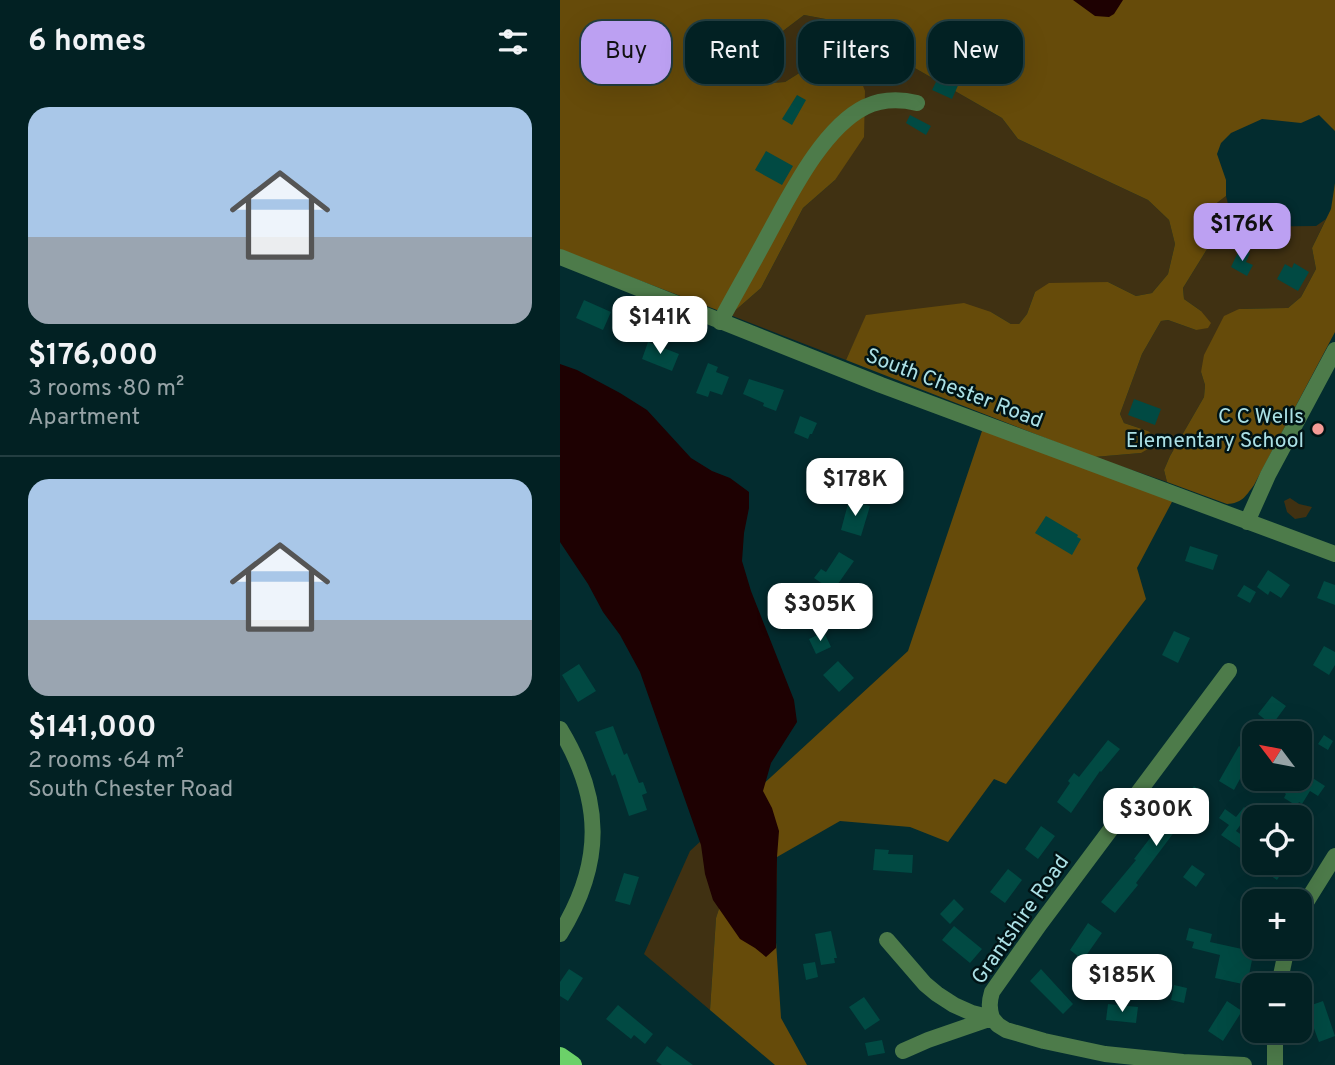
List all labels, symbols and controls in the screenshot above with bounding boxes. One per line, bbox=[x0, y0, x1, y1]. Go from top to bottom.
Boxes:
chip: Buy bbox=[581, 21, 671, 84]
chip: Rent bbox=[685, 21, 784, 84]
chip: Filters bbox=[798, 21, 914, 84]
chip: New bbox=[928, 21, 1023, 84]
icon: filters bbox=[494, 23, 532, 61]
text: 6 homes bbox=[28, 24, 146, 61]
icon: home bbox=[217, 152, 343, 278]
pin: $176K bbox=[1193, 204, 1291, 263]
text: $176K bbox=[1210, 211, 1274, 240]
pin: $141K bbox=[611, 296, 709, 356]
text: $141K bbox=[628, 304, 692, 333]
text: $176,000 bbox=[28, 338, 158, 375]
street label: South Chester Road bbox=[862, 343, 1046, 435]
text: 3 rooms · 80 m² bbox=[28, 375, 184, 404]
text: Apartment bbox=[28, 404, 140, 433]
place label: C C Wells Elementary School bbox=[1126, 404, 1304, 455]
marker: C C Wells Elementary School bbox=[1310, 421, 1326, 437]
pin: $178K bbox=[806, 458, 904, 518]
text: $178K bbox=[822, 466, 888, 495]
icon: home bbox=[217, 524, 343, 650]
pin: $305K bbox=[771, 584, 869, 643]
text: $305K bbox=[784, 591, 856, 620]
text: $141,000 bbox=[28, 710, 157, 747]
north arrow bbox=[1242, 721, 1312, 791]
map controls bbox=[1242, 721, 1312, 1043]
text: 2 rooms · 64 m² bbox=[28, 747, 184, 776]
text: South Chester Road bbox=[28, 776, 233, 805]
pin: $300K bbox=[1107, 788, 1205, 848]
text: $300K bbox=[1119, 796, 1193, 825]
button: locate bbox=[1242, 805, 1312, 875]
street label: Grantshire Road bbox=[966, 850, 1076, 990]
button: + bbox=[1242, 889, 1312, 959]
pin: $185K bbox=[1073, 954, 1171, 1014]
text: $185K bbox=[1088, 962, 1156, 991]
button: − bbox=[1242, 973, 1312, 1043]

